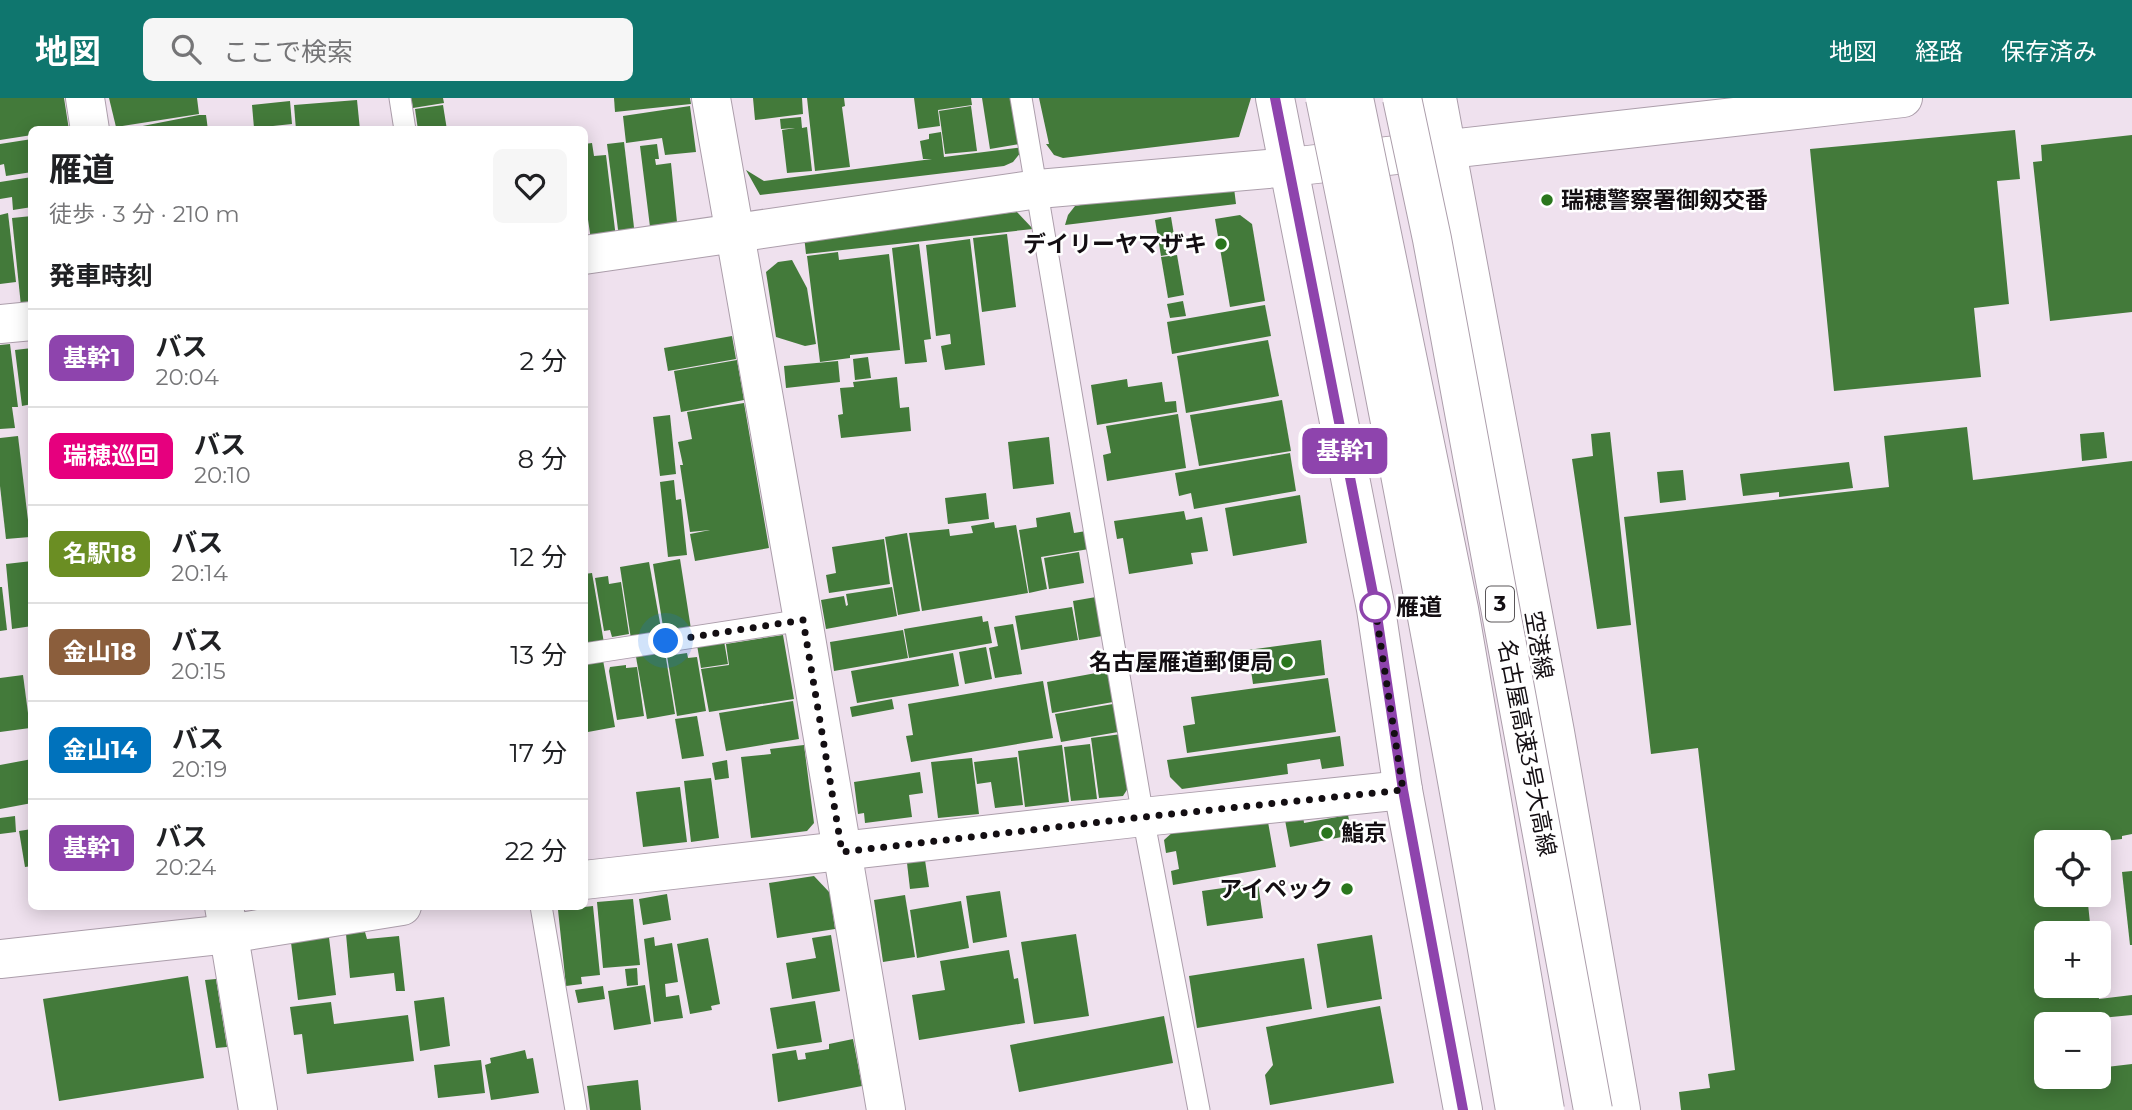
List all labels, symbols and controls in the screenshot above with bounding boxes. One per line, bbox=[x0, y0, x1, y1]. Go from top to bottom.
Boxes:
search box bbox=[143, 18, 633, 81]
icon: search bbox=[167, 30, 205, 68]
text: 地図 bbox=[35, 31, 101, 71]
text: ここで検索 bbox=[223, 36, 353, 68]
text: 地図 bbox=[1829, 37, 1877, 66]
text: 経路 bbox=[1915, 37, 1963, 66]
text: 保存済み bbox=[2001, 37, 2097, 66]
text: 雁道 bbox=[49, 149, 115, 189]
button: heart bbox=[493, 149, 567, 223]
place label: 瑞穂警察署御剱交番 bbox=[1561, 186, 1768, 214]
marker: 瑞穂警察署御剱交番 bbox=[1539, 192, 1555, 208]
text: 徒歩 · 3 分 · 210 m bbox=[49, 200, 240, 228]
place label: デイリーヤマザキ bbox=[1023, 230, 1207, 258]
marker: デイリーヤマザキ bbox=[1213, 236, 1229, 252]
text: 発車時刻 bbox=[49, 260, 153, 292]
text: バス bbox=[155, 331, 207, 363]
text: 基幹1 bbox=[63, 343, 120, 372]
text: 2 分 bbox=[519, 345, 567, 377]
text: 20:04 bbox=[155, 363, 219, 391]
line badge: 基幹1 bbox=[1305, 428, 1385, 474]
text: バス bbox=[194, 429, 246, 461]
text: 基幹1 bbox=[1316, 436, 1374, 465]
text: 瑞穂巡回 bbox=[63, 441, 159, 470]
text: 8 分 bbox=[518, 443, 567, 475]
text: 20:10 bbox=[194, 461, 251, 489]
text: バス bbox=[171, 527, 223, 559]
text: 名駅18 bbox=[63, 539, 136, 568]
text: 12 分 bbox=[510, 541, 567, 573]
text: 20:14 bbox=[171, 559, 228, 587]
road number: 3 bbox=[1486, 587, 1514, 622]
marker: 雁道 bbox=[1360, 592, 1390, 622]
place label: 雁道 bbox=[1396, 593, 1442, 621]
street label: 空港線 bbox=[1519, 609, 1559, 681]
your location bbox=[648, 623, 683, 658]
text: バス bbox=[171, 625, 223, 657]
text: 金山18 bbox=[63, 637, 136, 666]
street label: 名古屋高速3号大高線 bbox=[1492, 637, 1562, 859]
text: 13 分 bbox=[510, 639, 567, 671]
place label: 名古屋雁道郵便局 bbox=[1089, 648, 1273, 676]
marker: 名古屋雁道郵便局 bbox=[1279, 654, 1295, 670]
text: 20:15 bbox=[171, 657, 226, 685]
text: バス bbox=[172, 723, 224, 755]
text: 金山14 bbox=[63, 735, 137, 764]
text: 17 分 bbox=[509, 737, 567, 769]
text: 20:19 bbox=[172, 755, 227, 783]
place label: 鮨京 bbox=[1341, 819, 1387, 847]
text: バス bbox=[155, 821, 207, 853]
marker: 鮨京 bbox=[1319, 825, 1335, 841]
map controls bbox=[2034, 830, 2111, 1089]
button: locate bbox=[2034, 830, 2111, 907]
text: 基幹1 bbox=[63, 833, 120, 862]
text: 22 分 bbox=[505, 835, 567, 867]
text: 20:24 bbox=[155, 853, 216, 881]
place label: アイペック bbox=[1219, 875, 1333, 903]
marker: アイペック bbox=[1339, 881, 1355, 897]
button: + bbox=[2034, 921, 2111, 998]
button: − bbox=[2034, 1012, 2111, 1089]

